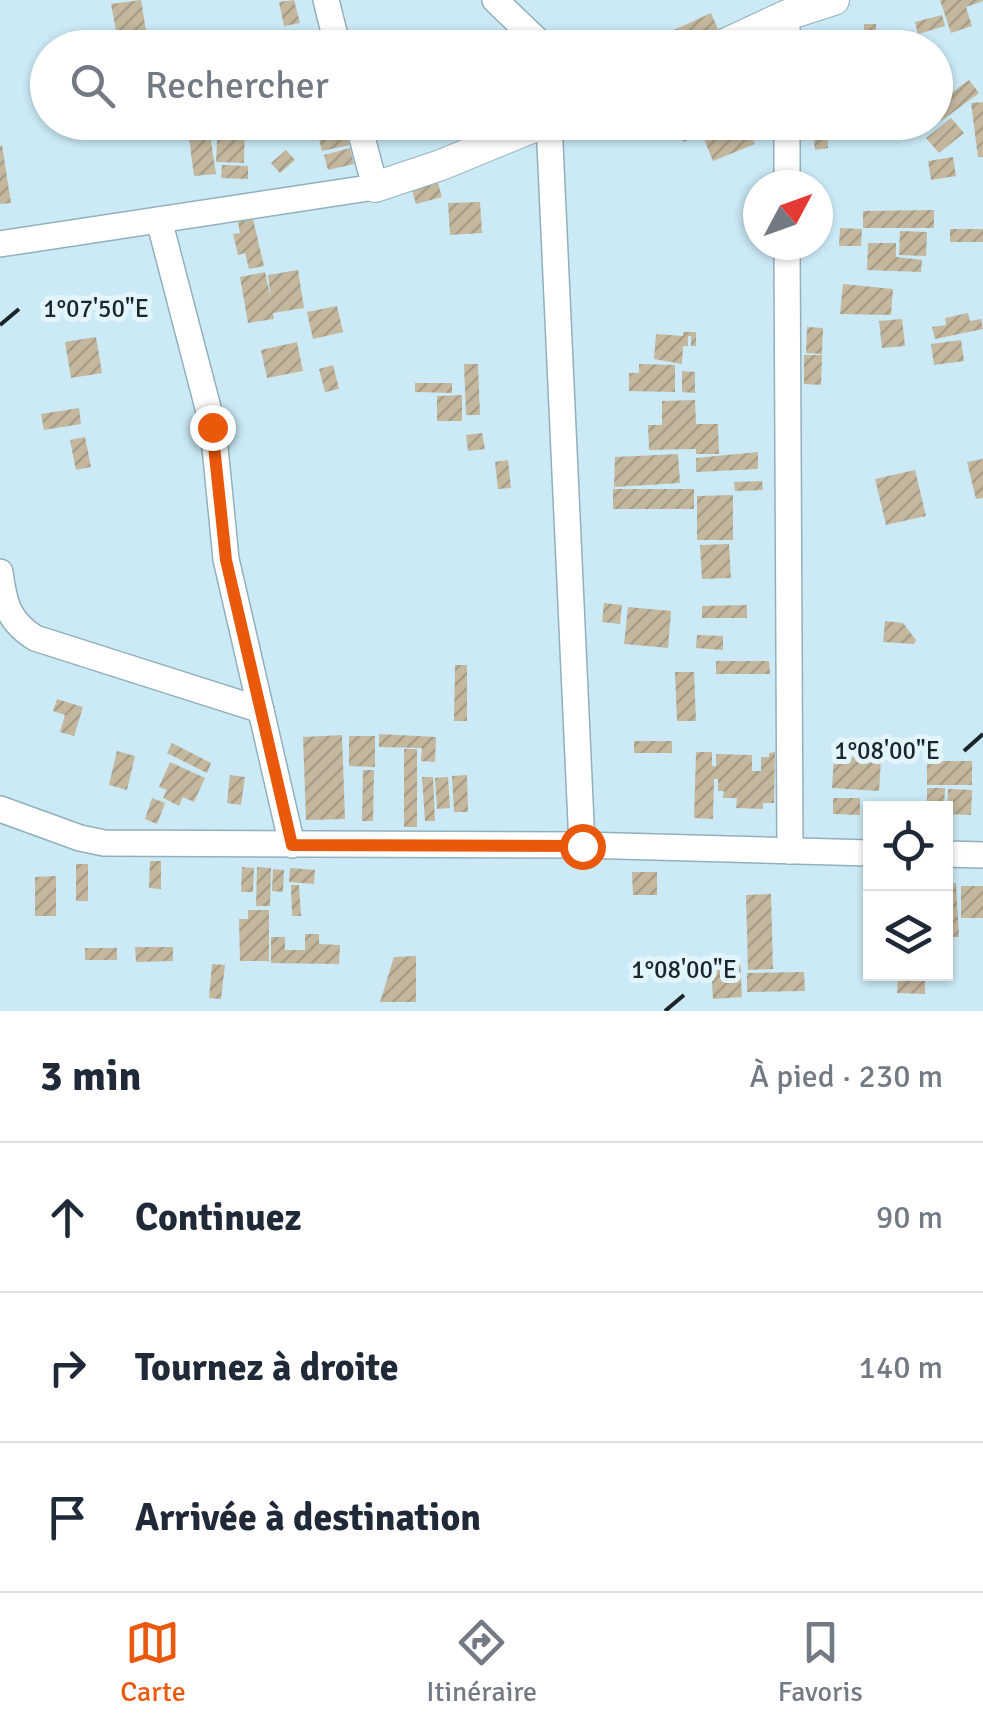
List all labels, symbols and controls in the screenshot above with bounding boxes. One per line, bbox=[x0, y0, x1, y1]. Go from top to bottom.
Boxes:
search box bbox=[30, 30, 953, 140]
icon: search bbox=[65, 58, 120, 113]
text: Rechercher bbox=[145, 62, 329, 109]
north arrow bbox=[743, 170, 833, 260]
text: 1°07'50"E bbox=[43, 293, 149, 324]
route end bbox=[190, 405, 236, 451]
text: 1°08'00"E bbox=[834, 735, 940, 766]
map controls bbox=[863, 801, 953, 981]
button: locate bbox=[863, 801, 953, 891]
route start bbox=[560, 824, 606, 870]
button: layers bbox=[863, 891, 953, 981]
text: 1°08'00"E bbox=[631, 954, 737, 985]
text: 3 min bbox=[40, 1051, 141, 1102]
text: À pied · 230 m bbox=[750, 1057, 943, 1096]
icon: ahead bbox=[40, 1190, 95, 1245]
text: Continuez bbox=[135, 1194, 302, 1241]
text: 90 m bbox=[876, 1198, 943, 1237]
icon: right bbox=[40, 1340, 95, 1395]
text: Tournez à droite bbox=[135, 1344, 399, 1391]
text: 140 m bbox=[859, 1348, 943, 1387]
icon: arrive bbox=[40, 1490, 95, 1545]
text: Arrivée à destination bbox=[135, 1494, 481, 1541]
tab: Carte bbox=[120, 1615, 186, 1709]
tab: Itinéraire bbox=[426, 1615, 537, 1709]
tab: Favoris bbox=[778, 1615, 863, 1709]

